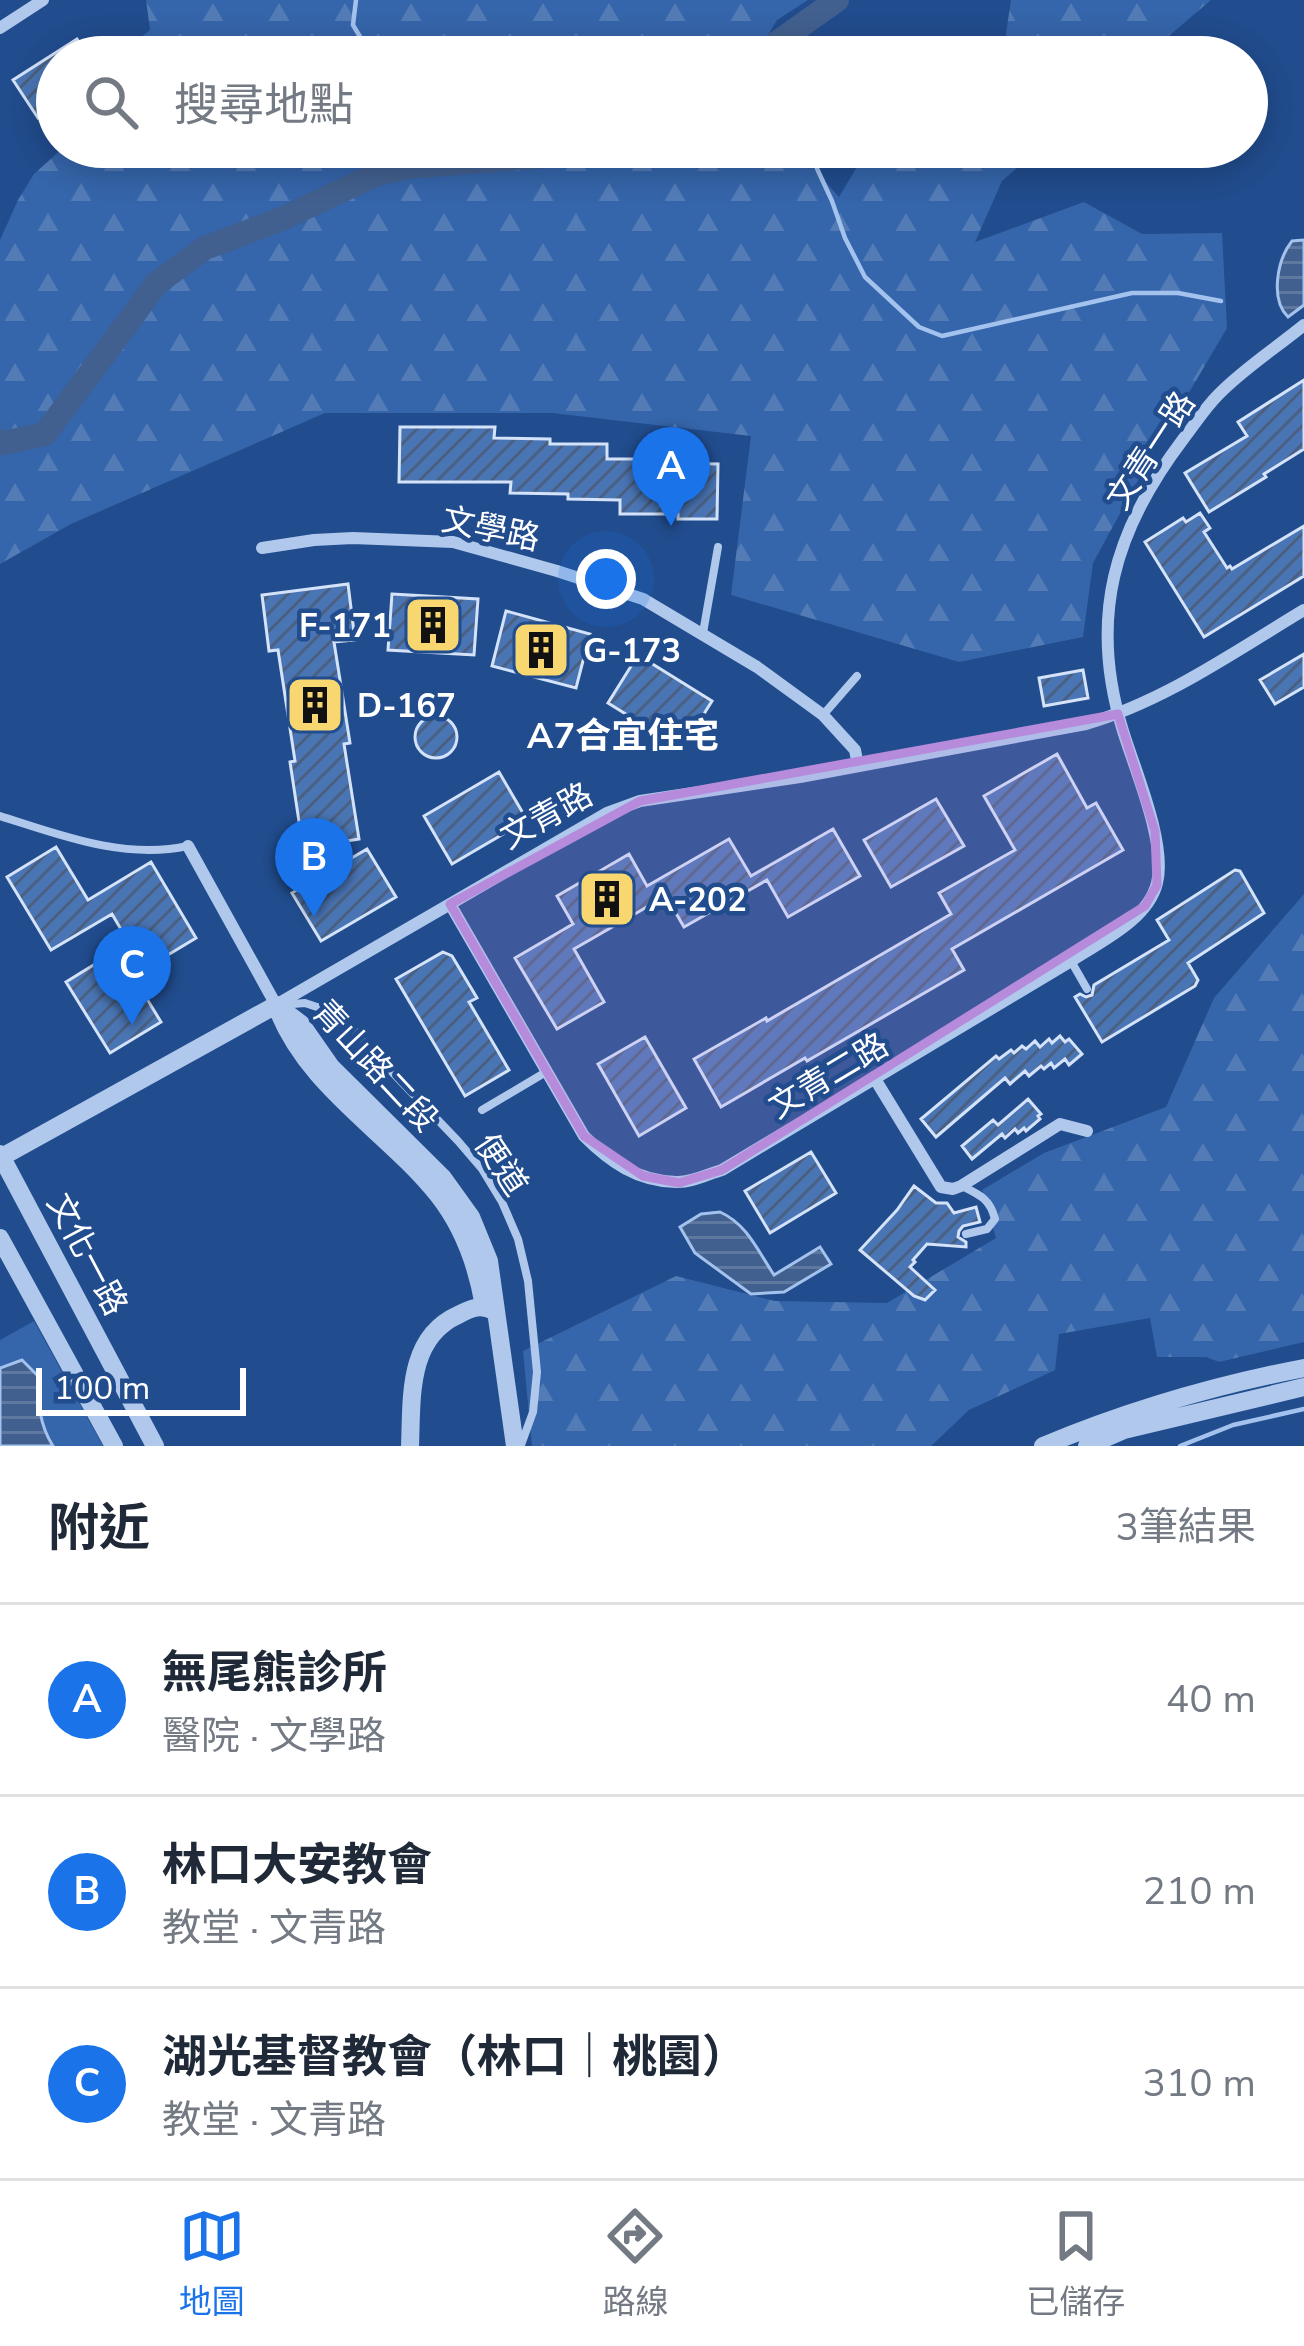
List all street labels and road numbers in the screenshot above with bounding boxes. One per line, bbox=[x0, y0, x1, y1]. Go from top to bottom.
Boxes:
street label: 文青一路 bbox=[1096, 383, 1206, 518]
street label: 文學路 bbox=[438, 497, 544, 562]
street label: 文青路 bbox=[493, 773, 601, 860]
street label: 青山路二段 bbox=[302, 990, 448, 1142]
street label: 文青二路 bbox=[761, 1023, 897, 1130]
street label: 便道 bbox=[464, 1125, 538, 1205]
street label: 文化一路 bbox=[36, 1186, 138, 1324]

